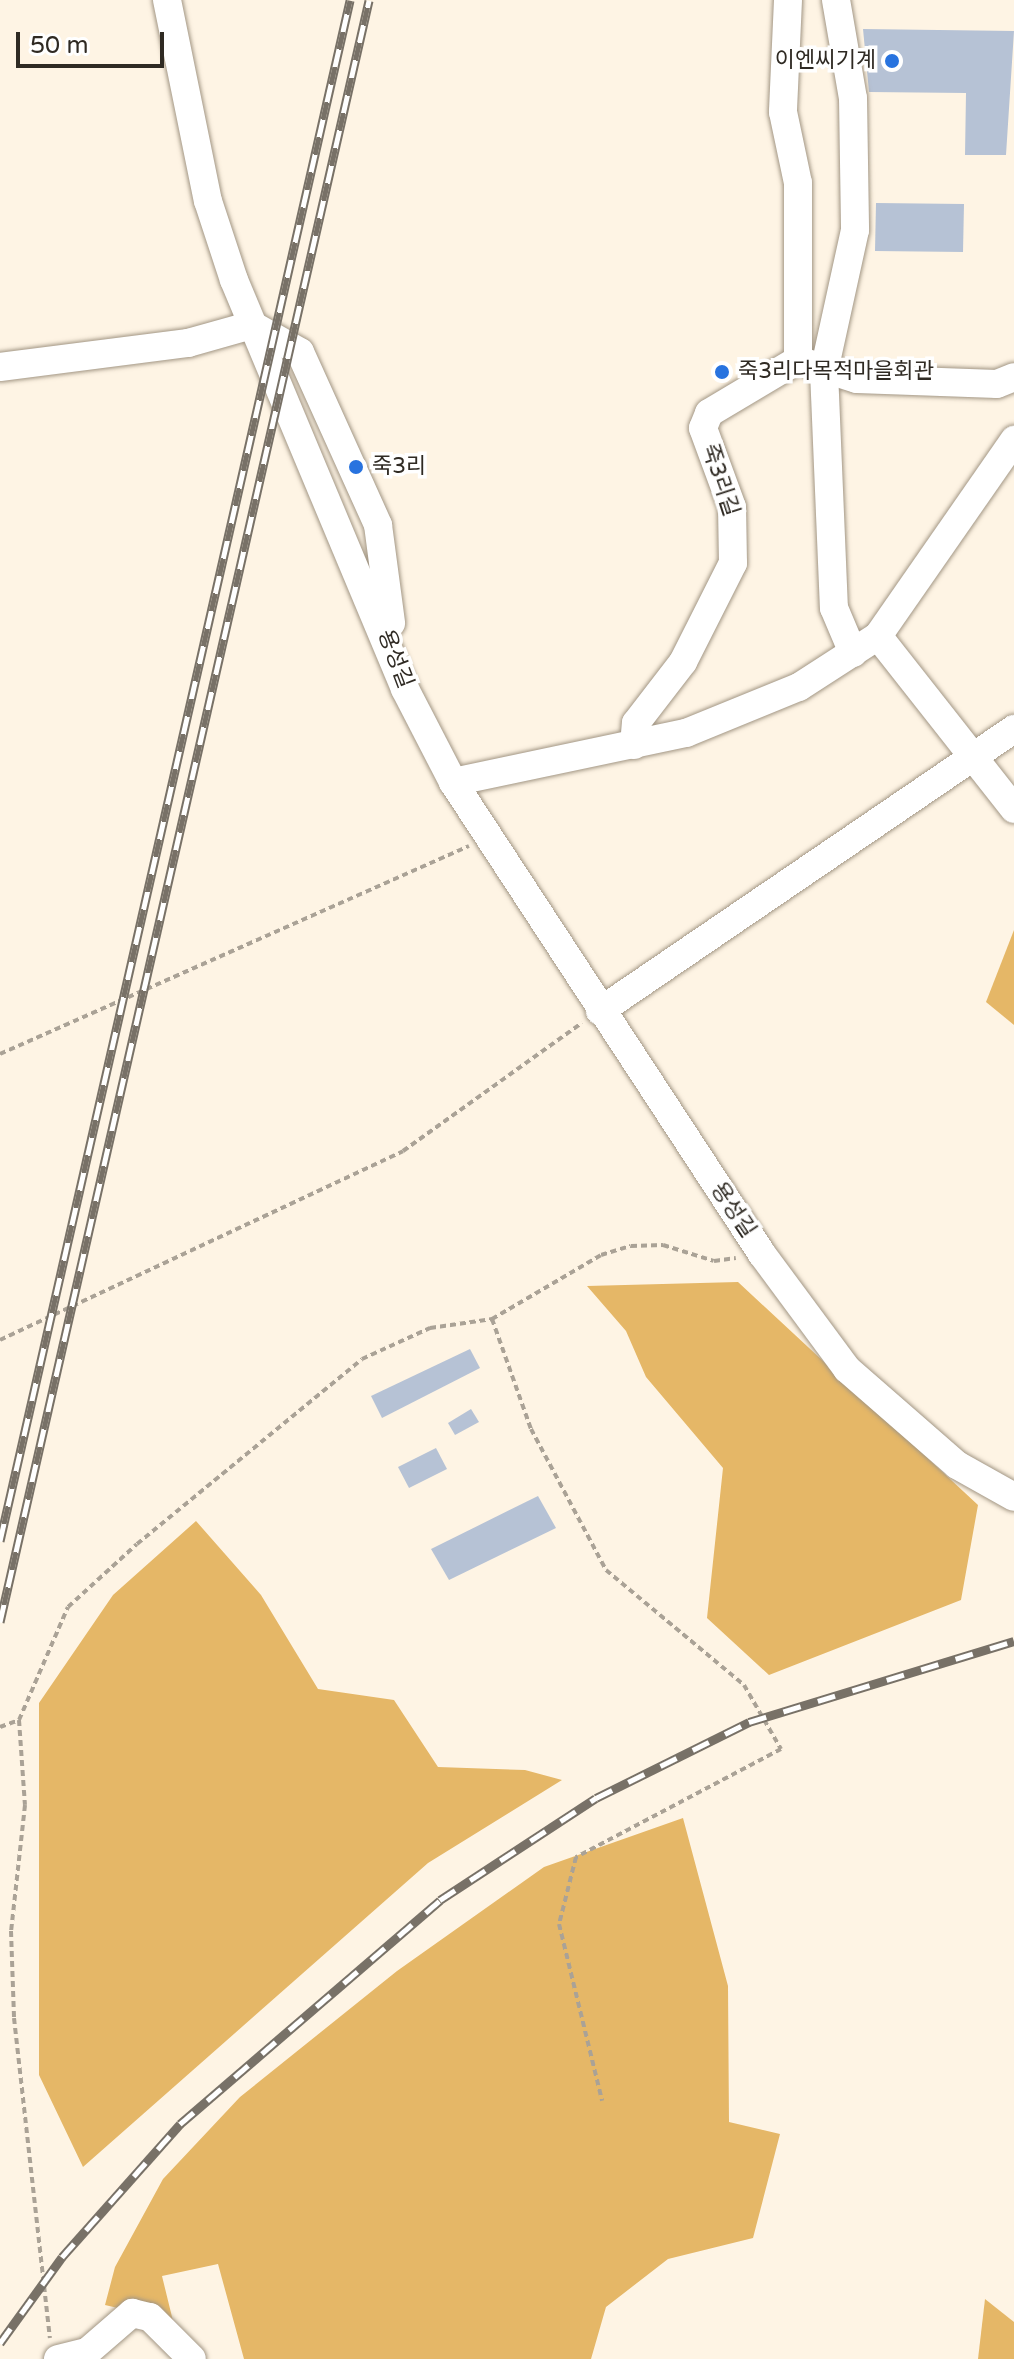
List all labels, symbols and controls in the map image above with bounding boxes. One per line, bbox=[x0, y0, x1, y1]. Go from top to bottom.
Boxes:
scale bar bbox=[20, 16, 168, 66]
text: 50 m bbox=[30, 31, 88, 60]
place label: 이엔씨기계 bbox=[775, 48, 876, 74]
marker: 이엔씨기계 bbox=[883, 52, 901, 70]
place label: 죽3리다목적마을회관 bbox=[738, 359, 934, 385]
marker: 죽3리다목적마을회관 bbox=[713, 363, 731, 381]
street label: 죽3리길 bbox=[696, 440, 744, 520]
place label: 죽3리 bbox=[372, 454, 426, 480]
marker: 죽3리 bbox=[347, 458, 365, 476]
street label: 용성길 bbox=[372, 626, 418, 692]
street label: 용성길 bbox=[705, 1177, 761, 1243]

